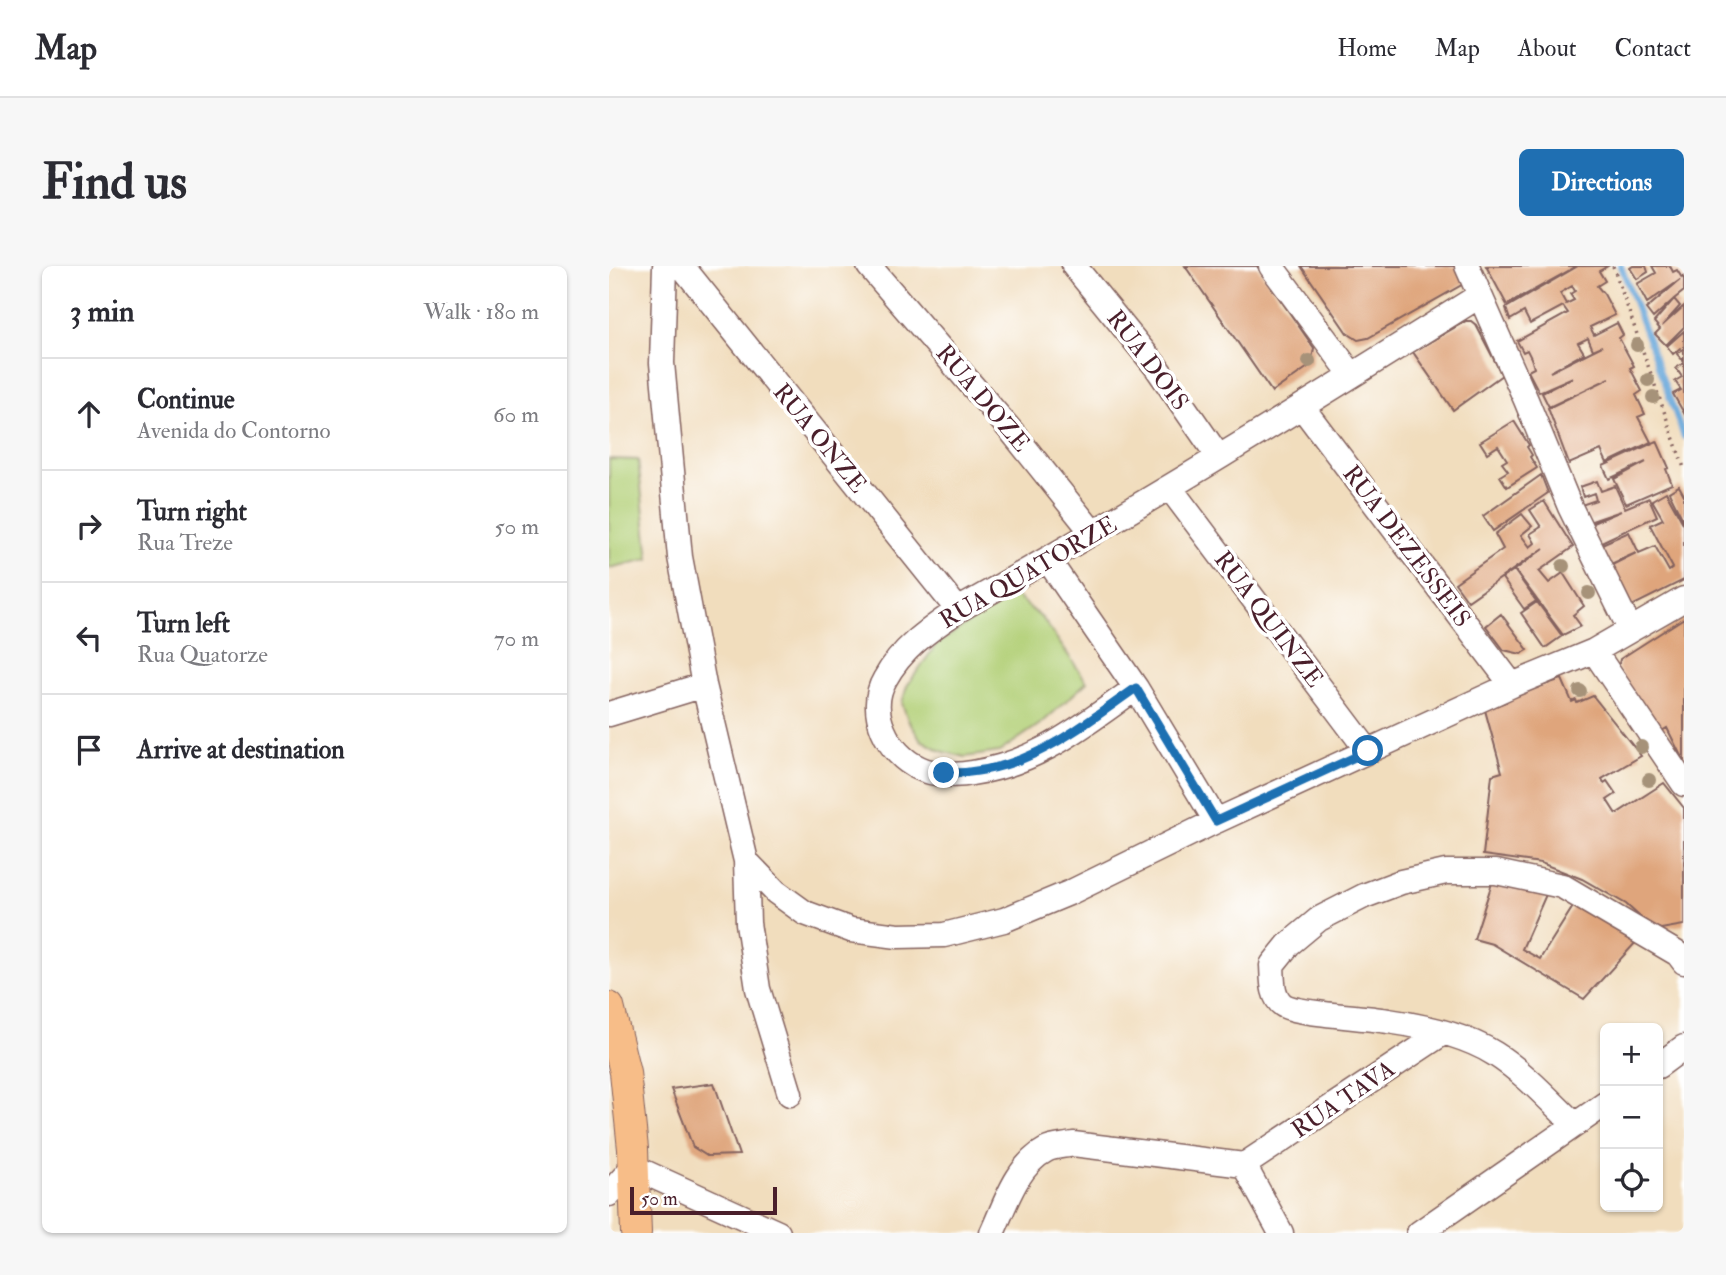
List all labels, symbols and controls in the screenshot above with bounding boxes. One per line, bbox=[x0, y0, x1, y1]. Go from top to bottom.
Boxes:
text: Map bbox=[35, 28, 97, 69]
text: Home bbox=[1337, 33, 1397, 64]
text: Map bbox=[1435, 33, 1480, 64]
text: About bbox=[1518, 33, 1577, 64]
text: Contact bbox=[1615, 33, 1691, 64]
button: Directions bbox=[1519, 149, 1684, 216]
text: Find us bbox=[42, 152, 187, 213]
text: 3 min bbox=[70, 293, 135, 330]
text: Walk · 180 m bbox=[424, 297, 539, 326]
street label: RUA DOIS bbox=[1100, 304, 1196, 417]
street label: RUA DOZE bbox=[929, 338, 1036, 458]
street label: RUA ONZE bbox=[766, 377, 873, 499]
text: Continue bbox=[137, 384, 235, 416]
icon: ahead bbox=[70, 395, 108, 433]
text: 60 m bbox=[493, 400, 539, 429]
text: Avenida do Contorno bbox=[137, 416, 331, 445]
street label: RUA DEZESSEIS bbox=[1336, 459, 1478, 634]
text: Turn right bbox=[137, 496, 247, 528]
icon: right bbox=[70, 507, 108, 545]
street label: RUA QUATORZE bbox=[934, 509, 1123, 636]
text: 50 m bbox=[495, 512, 539, 541]
text: Rua Treze bbox=[137, 528, 233, 557]
street label: RUA QUINZE bbox=[1207, 545, 1330, 694]
text: Turn left bbox=[137, 608, 230, 640]
icon: left bbox=[70, 619, 108, 657]
text: 70 m bbox=[494, 624, 539, 653]
text: Rua Quatorze bbox=[137, 640, 268, 669]
icon: arrive bbox=[70, 731, 108, 769]
text: Arrive at destination bbox=[137, 734, 345, 766]
route start bbox=[1352, 735, 1383, 766]
route end bbox=[928, 757, 959, 788]
map controls bbox=[1600, 1023, 1663, 1212]
button: + bbox=[1600, 1023, 1663, 1086]
street label: RUA TAVA bbox=[1286, 1054, 1401, 1145]
button: − bbox=[1600, 1086, 1663, 1149]
button: locate bbox=[1600, 1149, 1663, 1212]
scale bar bbox=[630, 1184, 777, 1216]
text: 50 m bbox=[641, 1187, 678, 1211]

